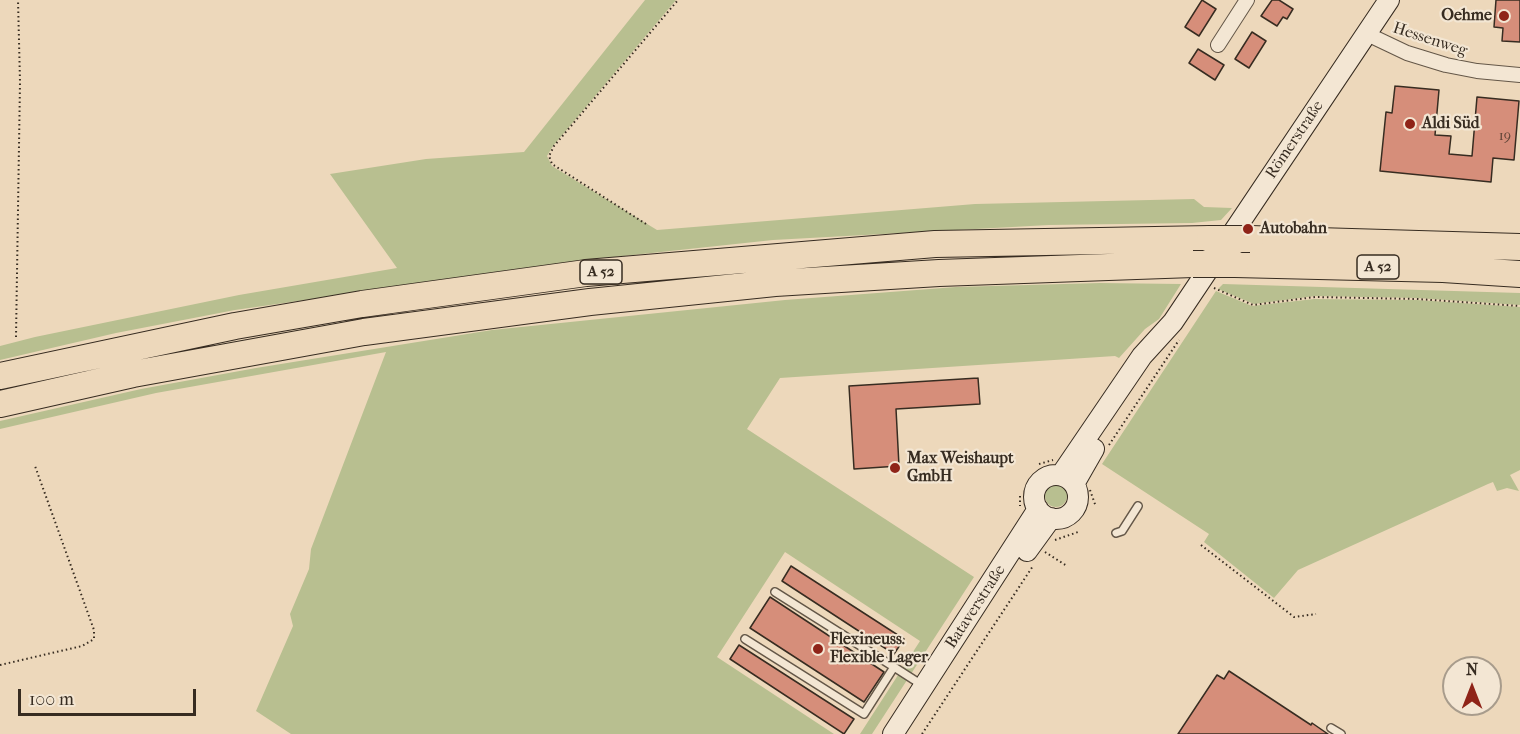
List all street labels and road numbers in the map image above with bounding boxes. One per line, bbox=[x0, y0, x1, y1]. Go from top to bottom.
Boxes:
street label: Hessenweg bbox=[1390, 19, 1470, 61]
street label: Römerstraße bbox=[1262, 97, 1328, 183]
road number: A 52 bbox=[1357, 255, 1399, 279]
road number: A 52 bbox=[580, 260, 622, 284]
street label: Bataverstraße bbox=[942, 562, 1010, 652]

